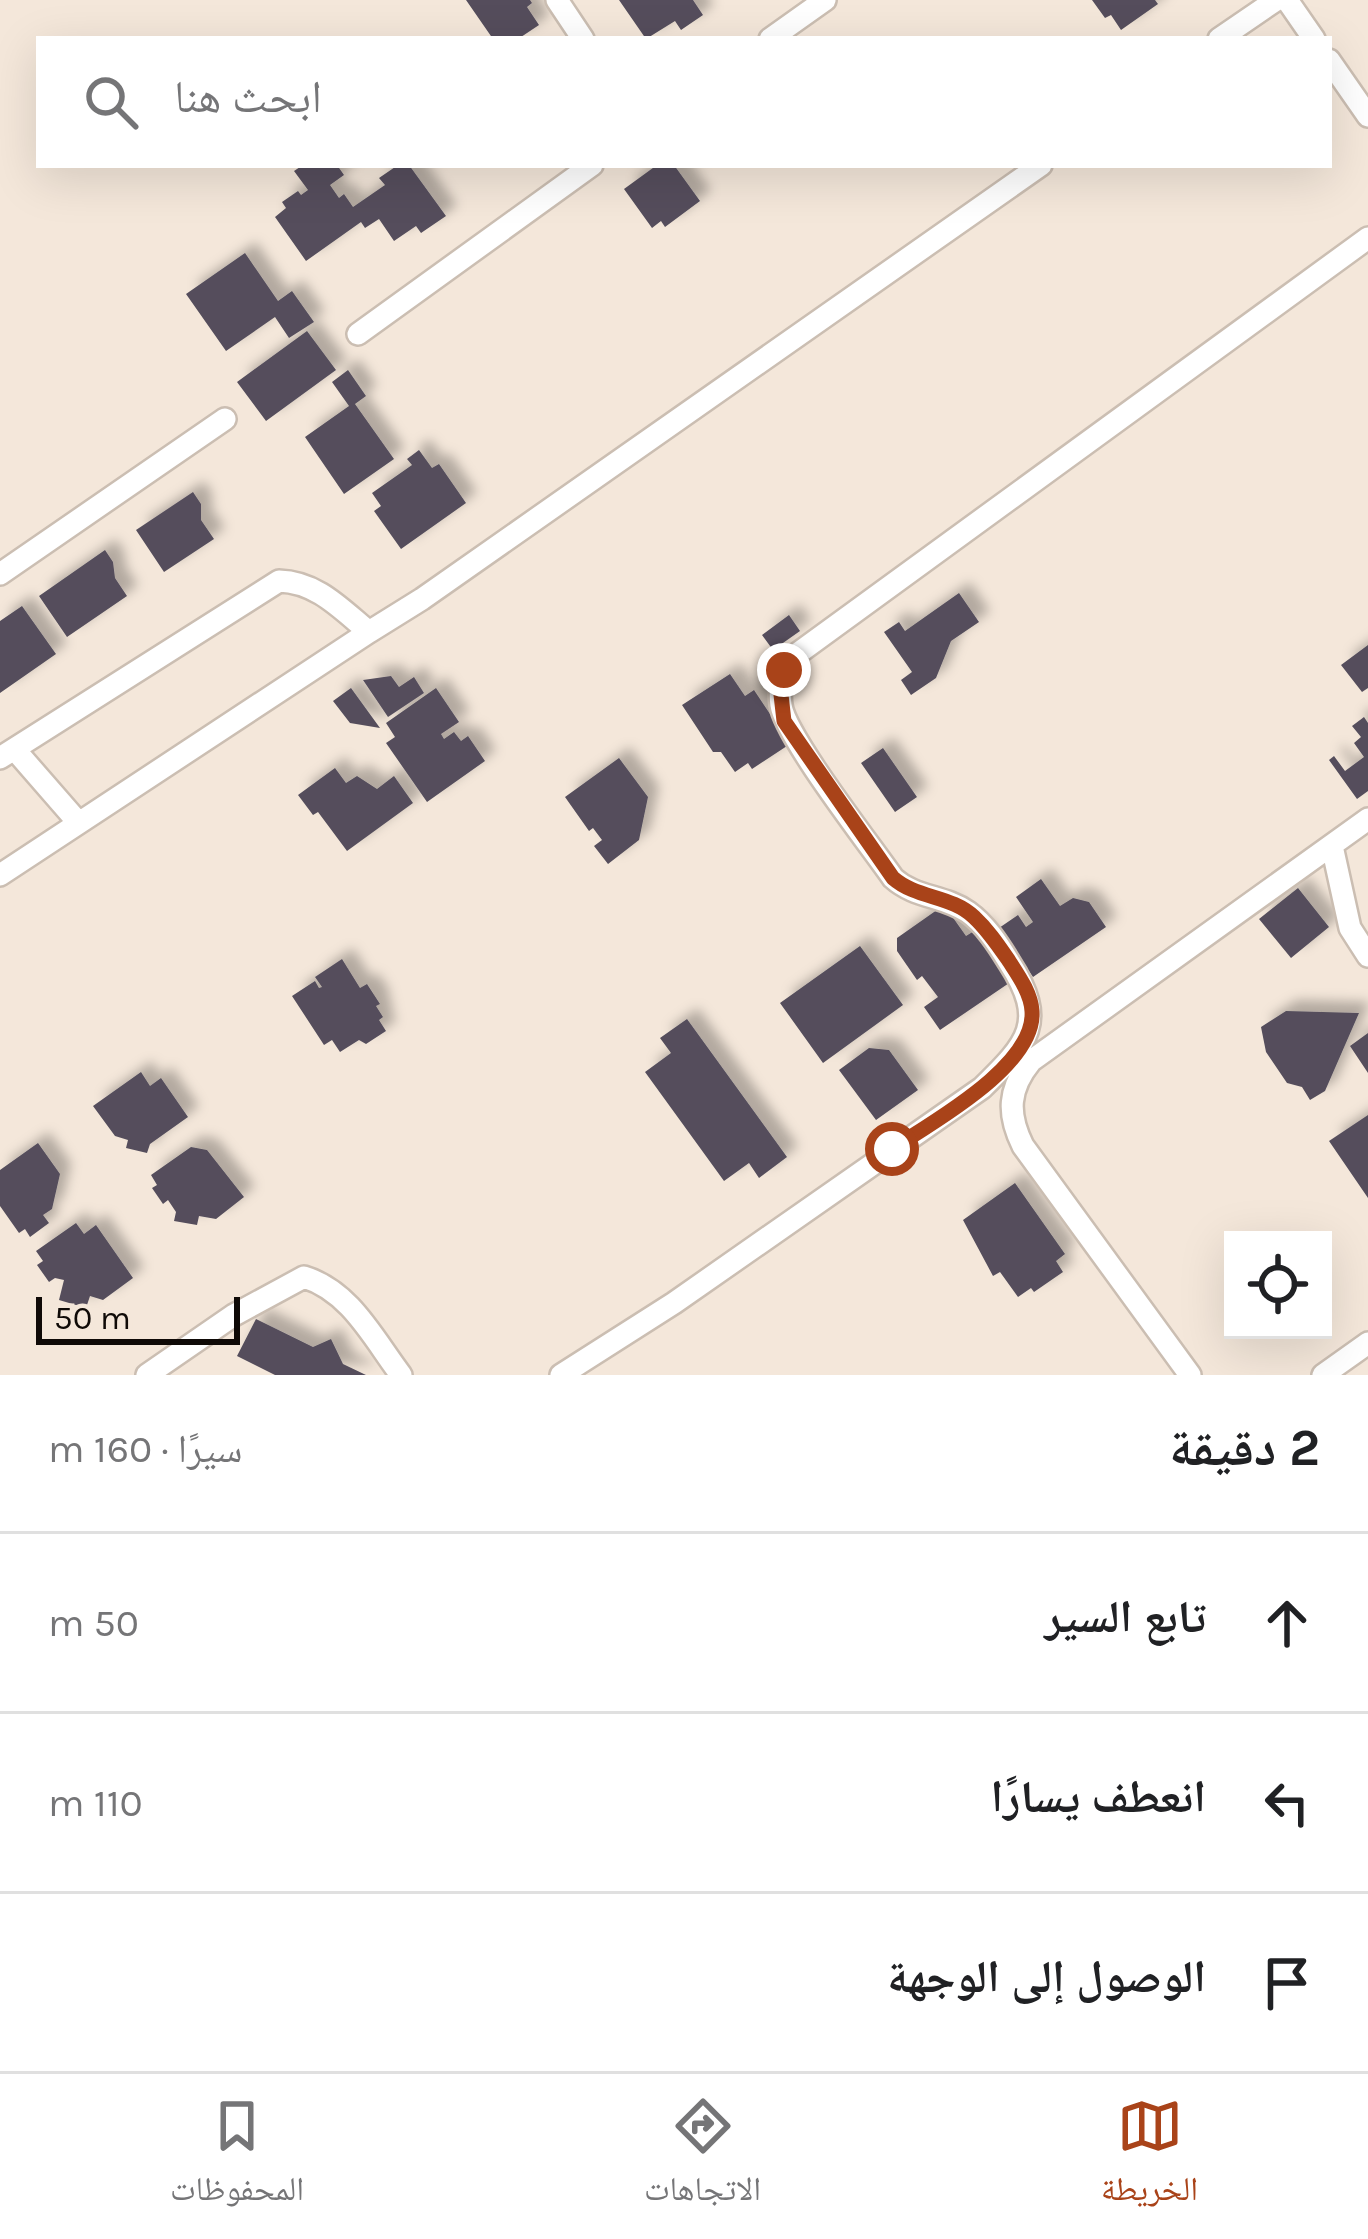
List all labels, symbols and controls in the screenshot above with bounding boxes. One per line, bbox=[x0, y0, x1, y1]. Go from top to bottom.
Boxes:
search box bbox=[36, 36, 1332, 168]
icon: search bbox=[78, 69, 144, 135]
text: ابحث هنا bbox=[174, 71, 322, 123]
route end bbox=[757, 643, 811, 697]
route start bbox=[865, 1122, 919, 1176]
map controls bbox=[1224, 1231, 1332, 1339]
button: locate bbox=[1224, 1231, 1332, 1339]
scale bar bbox=[36, 1291, 240, 1344]
text: 50 m bbox=[54, 1299, 131, 1337]
text: 2 دقيقة bbox=[1169, 1418, 1320, 1478]
text: سيرًا · 160 m bbox=[48, 1426, 242, 1472]
icon: ahead bbox=[1254, 1590, 1320, 1656]
text: تابع السير bbox=[1044, 1591, 1206, 1643]
text: 50 m bbox=[48, 1600, 139, 1646]
icon: left bbox=[1254, 1770, 1320, 1836]
text: انعطف يسارًا bbox=[991, 1771, 1206, 1823]
text: 110 m bbox=[48, 1780, 143, 1826]
icon: arrive bbox=[1254, 1950, 1320, 2016]
text: الوصول إلى الوجهة bbox=[887, 1951, 1206, 2003]
tab: المحفوظات bbox=[170, 2093, 304, 2221]
tab: الاتجاهات bbox=[644, 2093, 761, 2221]
tab: الخريطة bbox=[1101, 2093, 1198, 2221]

